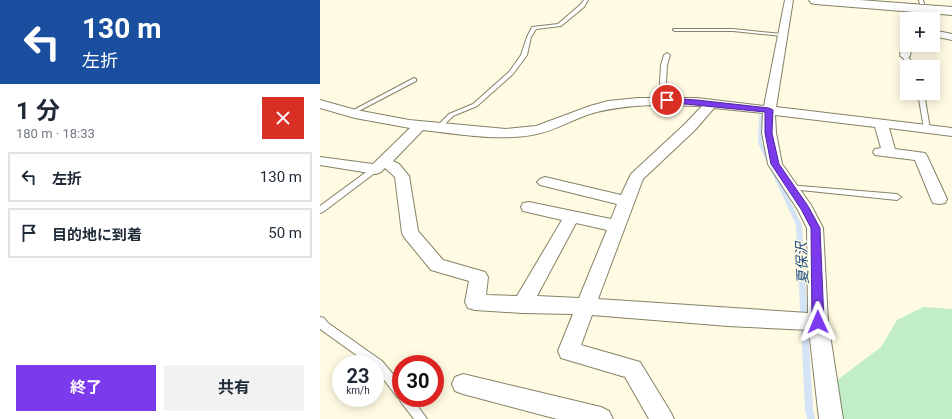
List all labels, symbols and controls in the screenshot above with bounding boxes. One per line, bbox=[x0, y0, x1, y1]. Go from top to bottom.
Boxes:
text: 130 m bbox=[82, 12, 161, 45]
map controls bbox=[900, 12, 940, 100]
button: + bbox=[900, 12, 940, 52]
icon: left bbox=[16, 16, 68, 68]
text: 左折 bbox=[82, 50, 118, 71]
button: − bbox=[900, 60, 940, 100]
pin bbox=[650, 83, 684, 117]
icon: arrive bbox=[656, 89, 678, 111]
text: 1 分 bbox=[16, 97, 60, 125]
button: close bbox=[262, 97, 304, 139]
text: 180 m · 18:33 bbox=[16, 126, 95, 141]
icon: left bbox=[18, 166, 40, 188]
text: 130 m bbox=[260, 168, 302, 186]
text: 左折 bbox=[52, 170, 82, 188]
icon: arrive bbox=[18, 222, 40, 244]
text: 50 m bbox=[268, 224, 302, 242]
text: 目的地に到着 bbox=[52, 226, 142, 244]
water label: 夏保沢 bbox=[793, 240, 811, 284]
position arrow bbox=[797, 301, 839, 343]
speed limit sign: 30 bbox=[392, 355, 444, 407]
text: 23 bbox=[347, 364, 369, 388]
button: 終了 bbox=[16, 365, 156, 411]
button: 共有 bbox=[164, 365, 304, 411]
text: km/h bbox=[346, 385, 370, 396]

